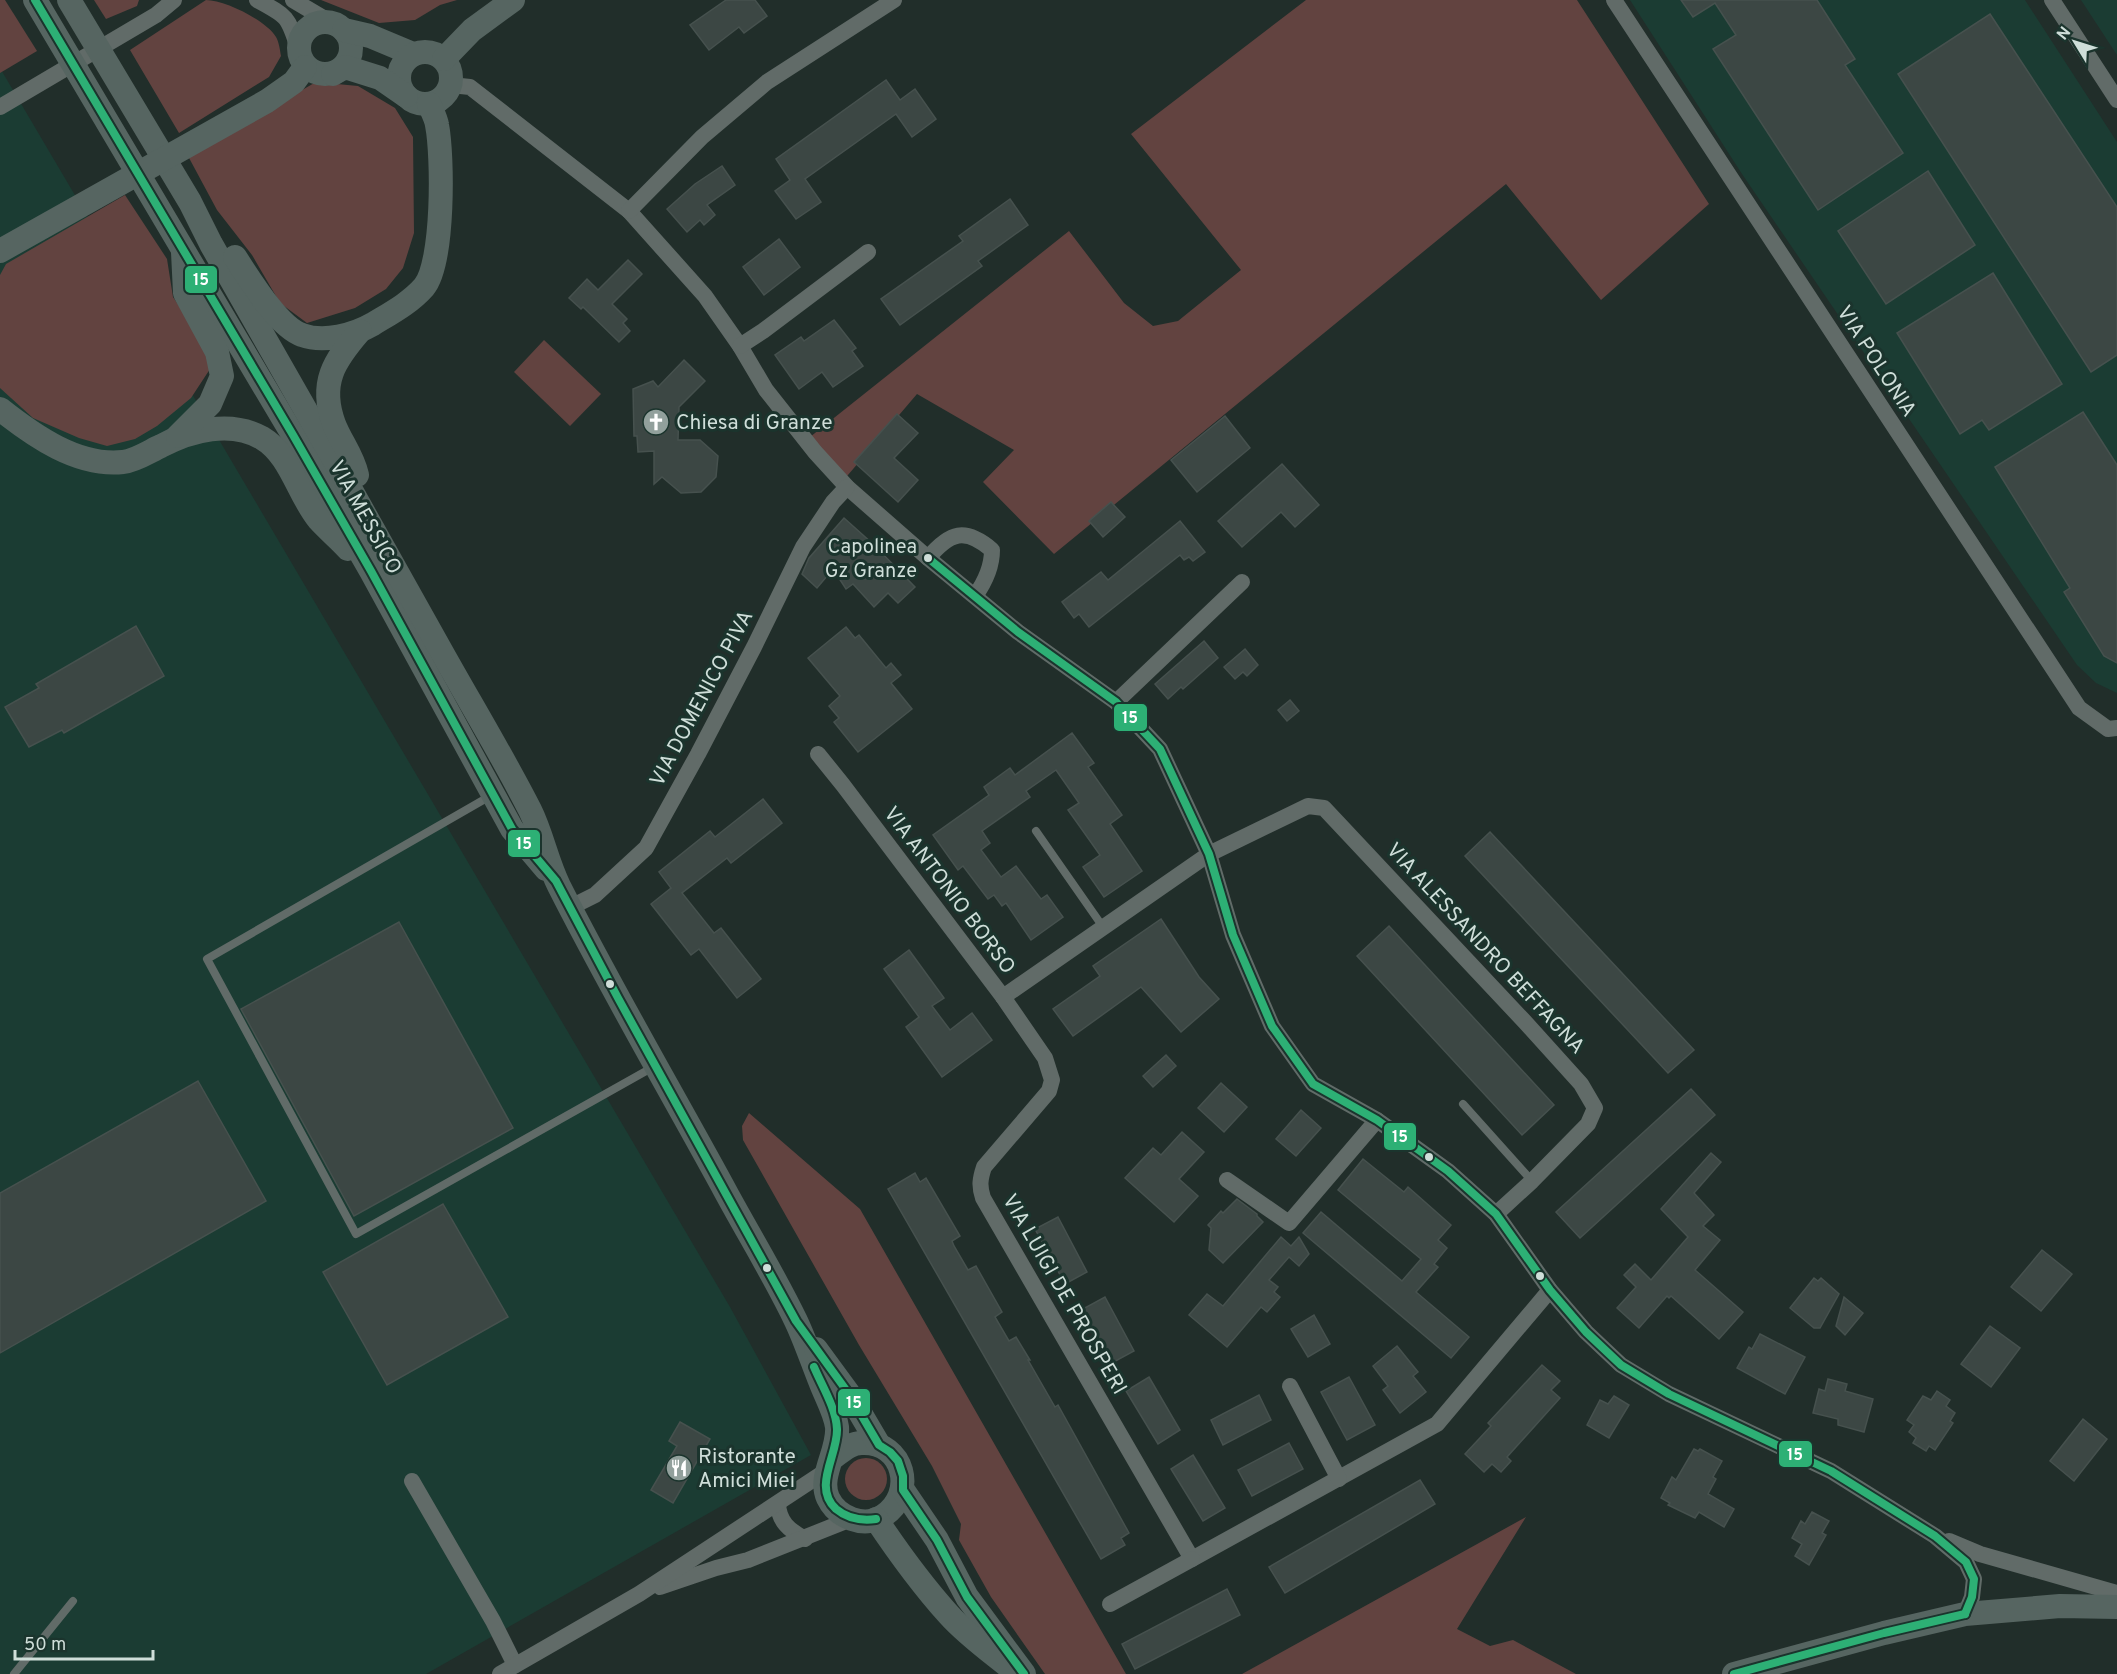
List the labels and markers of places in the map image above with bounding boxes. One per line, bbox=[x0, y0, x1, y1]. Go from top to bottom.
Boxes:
church icon: Chiesa di Granze bbox=[641, 407, 671, 437]
place label: Chiesa di Granze bbox=[676, 410, 833, 437]
place label: Capolinea Gz Granze bbox=[825, 535, 917, 585]
marker: Capolinea Gz Granze bbox=[922, 552, 934, 564]
unlabelled marker bbox=[604, 978, 616, 990]
unlabelled marker bbox=[1423, 1151, 1435, 1163]
unlabelled marker bbox=[761, 1262, 773, 1274]
unlabelled marker bbox=[1534, 1270, 1546, 1282]
place label: Ristorante Amici Miei bbox=[698, 1444, 796, 1495]
restaurant icon: Ristorante Amici Miei bbox=[664, 1453, 694, 1483]

